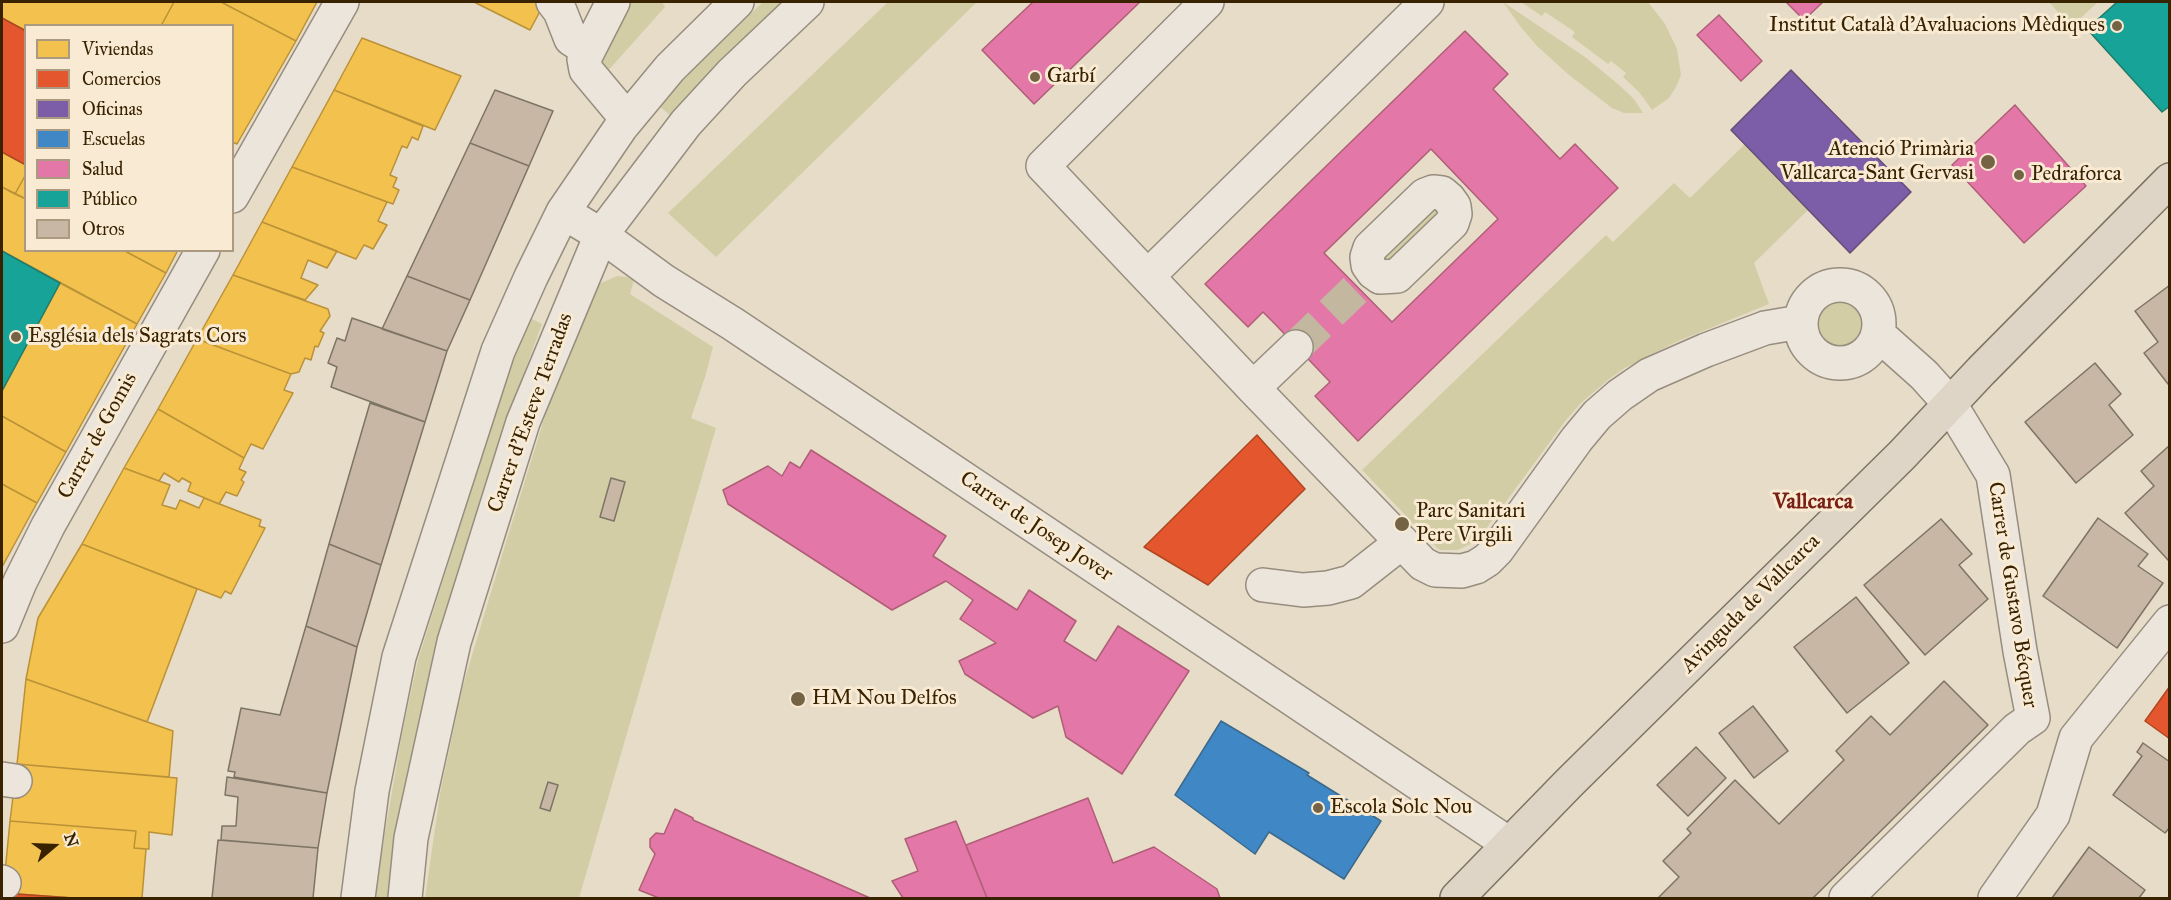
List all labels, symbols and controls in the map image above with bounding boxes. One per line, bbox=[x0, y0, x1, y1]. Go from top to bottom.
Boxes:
place label: Institut Català d'Avaluacions Mèdiques bbox=[1769, 13, 2105, 39]
marker: Institut Català d'Avaluacions Mèdiques bbox=[2110, 19, 2124, 33]
legend bbox=[24, 24, 234, 252]
text: Viviendas bbox=[82, 38, 153, 60]
place label: Garbí bbox=[1047, 64, 1095, 90]
text: Comercios bbox=[82, 68, 161, 90]
marker: Garbí bbox=[1028, 70, 1042, 84]
text: Oficinas bbox=[82, 98, 143, 120]
text: Escuelas bbox=[82, 128, 145, 150]
place label: Atenció Primària Vallcarca-Sant Gervasi bbox=[1780, 137, 1974, 187]
marker: Atenció Primària Vallcarca-Sant Gervasi bbox=[1979, 153, 1997, 171]
text: Salud bbox=[82, 158, 123, 180]
place label: Pedraforca bbox=[2031, 162, 2122, 188]
marker: Pedraforca bbox=[2012, 168, 2026, 182]
text: Público bbox=[82, 188, 137, 210]
text: Otros bbox=[82, 218, 125, 240]
street label: Carrer d'Esteve Terradas bbox=[483, 310, 579, 516]
place label: Església dels Sagrats Cors bbox=[28, 324, 246, 350]
marker: Església dels Sagrats Cors bbox=[9, 330, 23, 344]
street label: Carrer de Gomis bbox=[53, 368, 143, 504]
street label: Carrer de Josep Jover bbox=[955, 466, 1117, 588]
street label: Carrer de Gustavo Bécquer bbox=[1982, 480, 2042, 710]
district label: Vallcarca bbox=[1773, 490, 1853, 516]
place label: Parc Sanitari Pere Virgili bbox=[1416, 499, 1526, 549]
marker: Parc Sanitari Pere Virgili bbox=[1393, 515, 1411, 533]
street label: Avinguda de Vallcarca bbox=[1676, 529, 1826, 679]
place label: HM Nou Delfos bbox=[812, 686, 957, 712]
marker: HM Nou Delfos bbox=[789, 690, 807, 708]
place label: Escola Solc Nou bbox=[1330, 795, 1472, 821]
marker: Escola Solc Nou bbox=[1311, 801, 1325, 815]
north arrow bbox=[24, 816, 84, 876]
text: N bbox=[60, 830, 83, 849]

